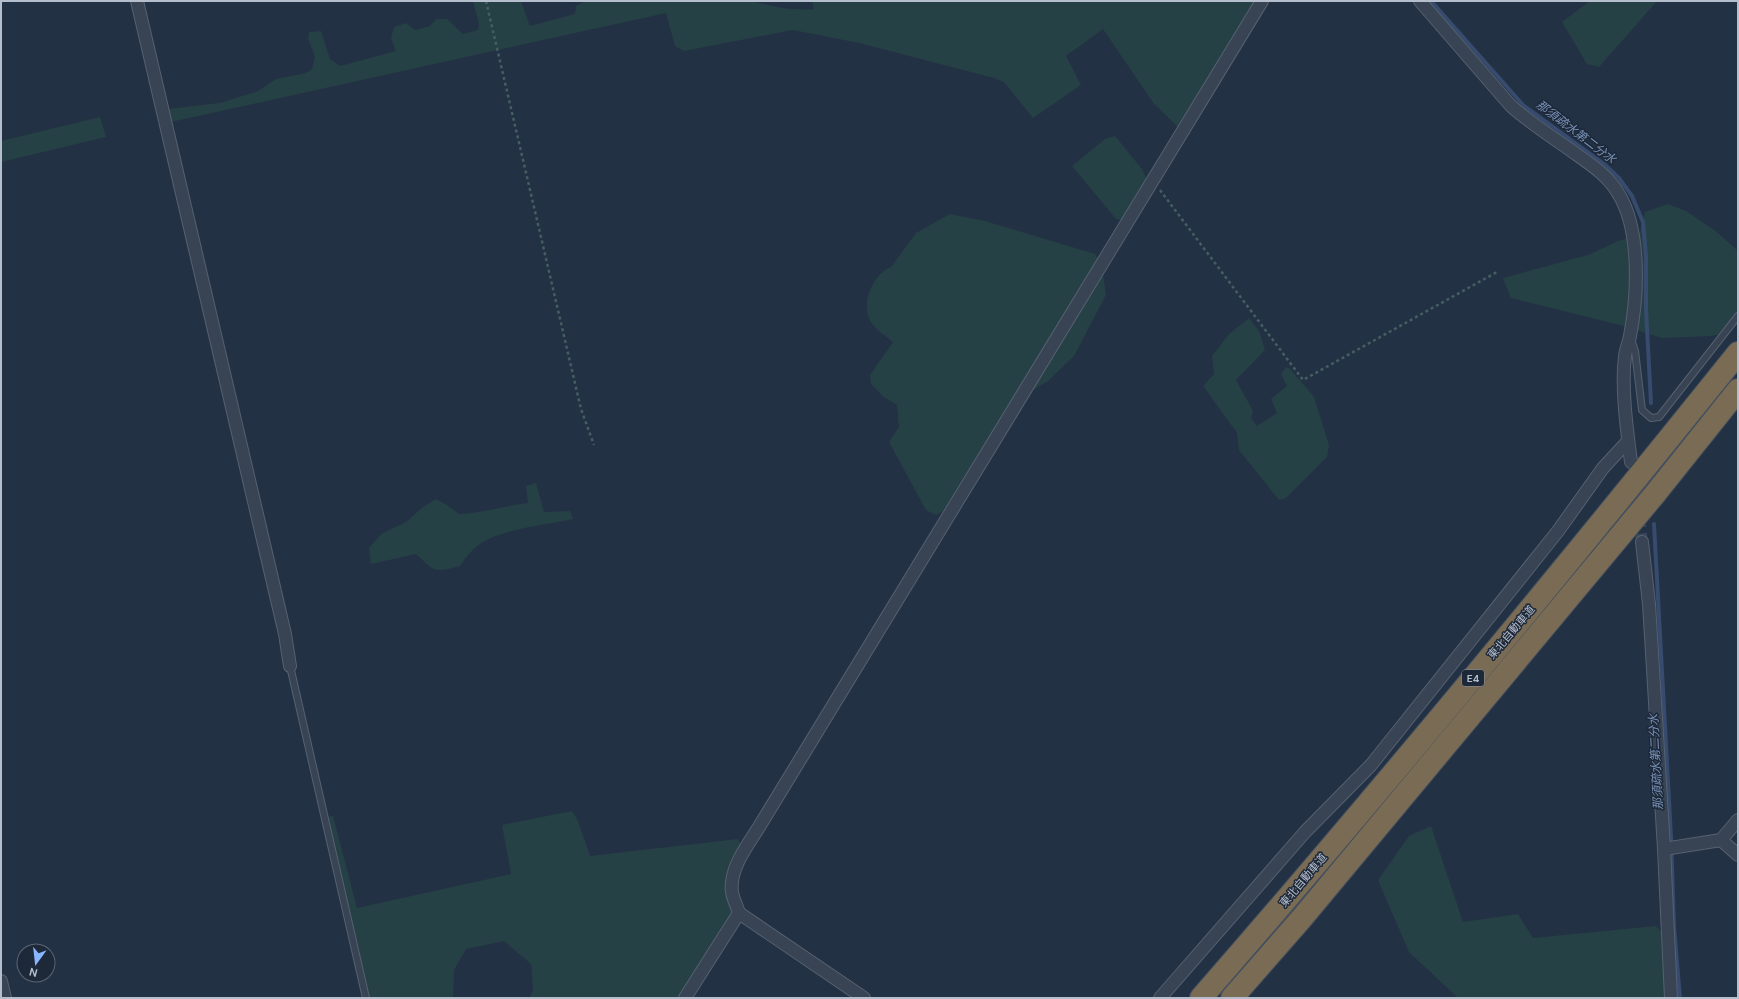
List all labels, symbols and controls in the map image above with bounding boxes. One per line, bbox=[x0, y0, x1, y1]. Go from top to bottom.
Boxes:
water label: 那須疏水第二分水 bbox=[1533, 97, 1621, 168]
street label: 東北自動車道 bbox=[1484, 602, 1538, 662]
road number: E4 bbox=[1462, 670, 1484, 686]
water label: 那須疏水第二分水 bbox=[1645, 712, 1667, 810]
street label: 東北自動車道 bbox=[1276, 850, 1330, 910]
north arrow bbox=[16, 943, 56, 983]
text: N bbox=[28, 965, 39, 980]

